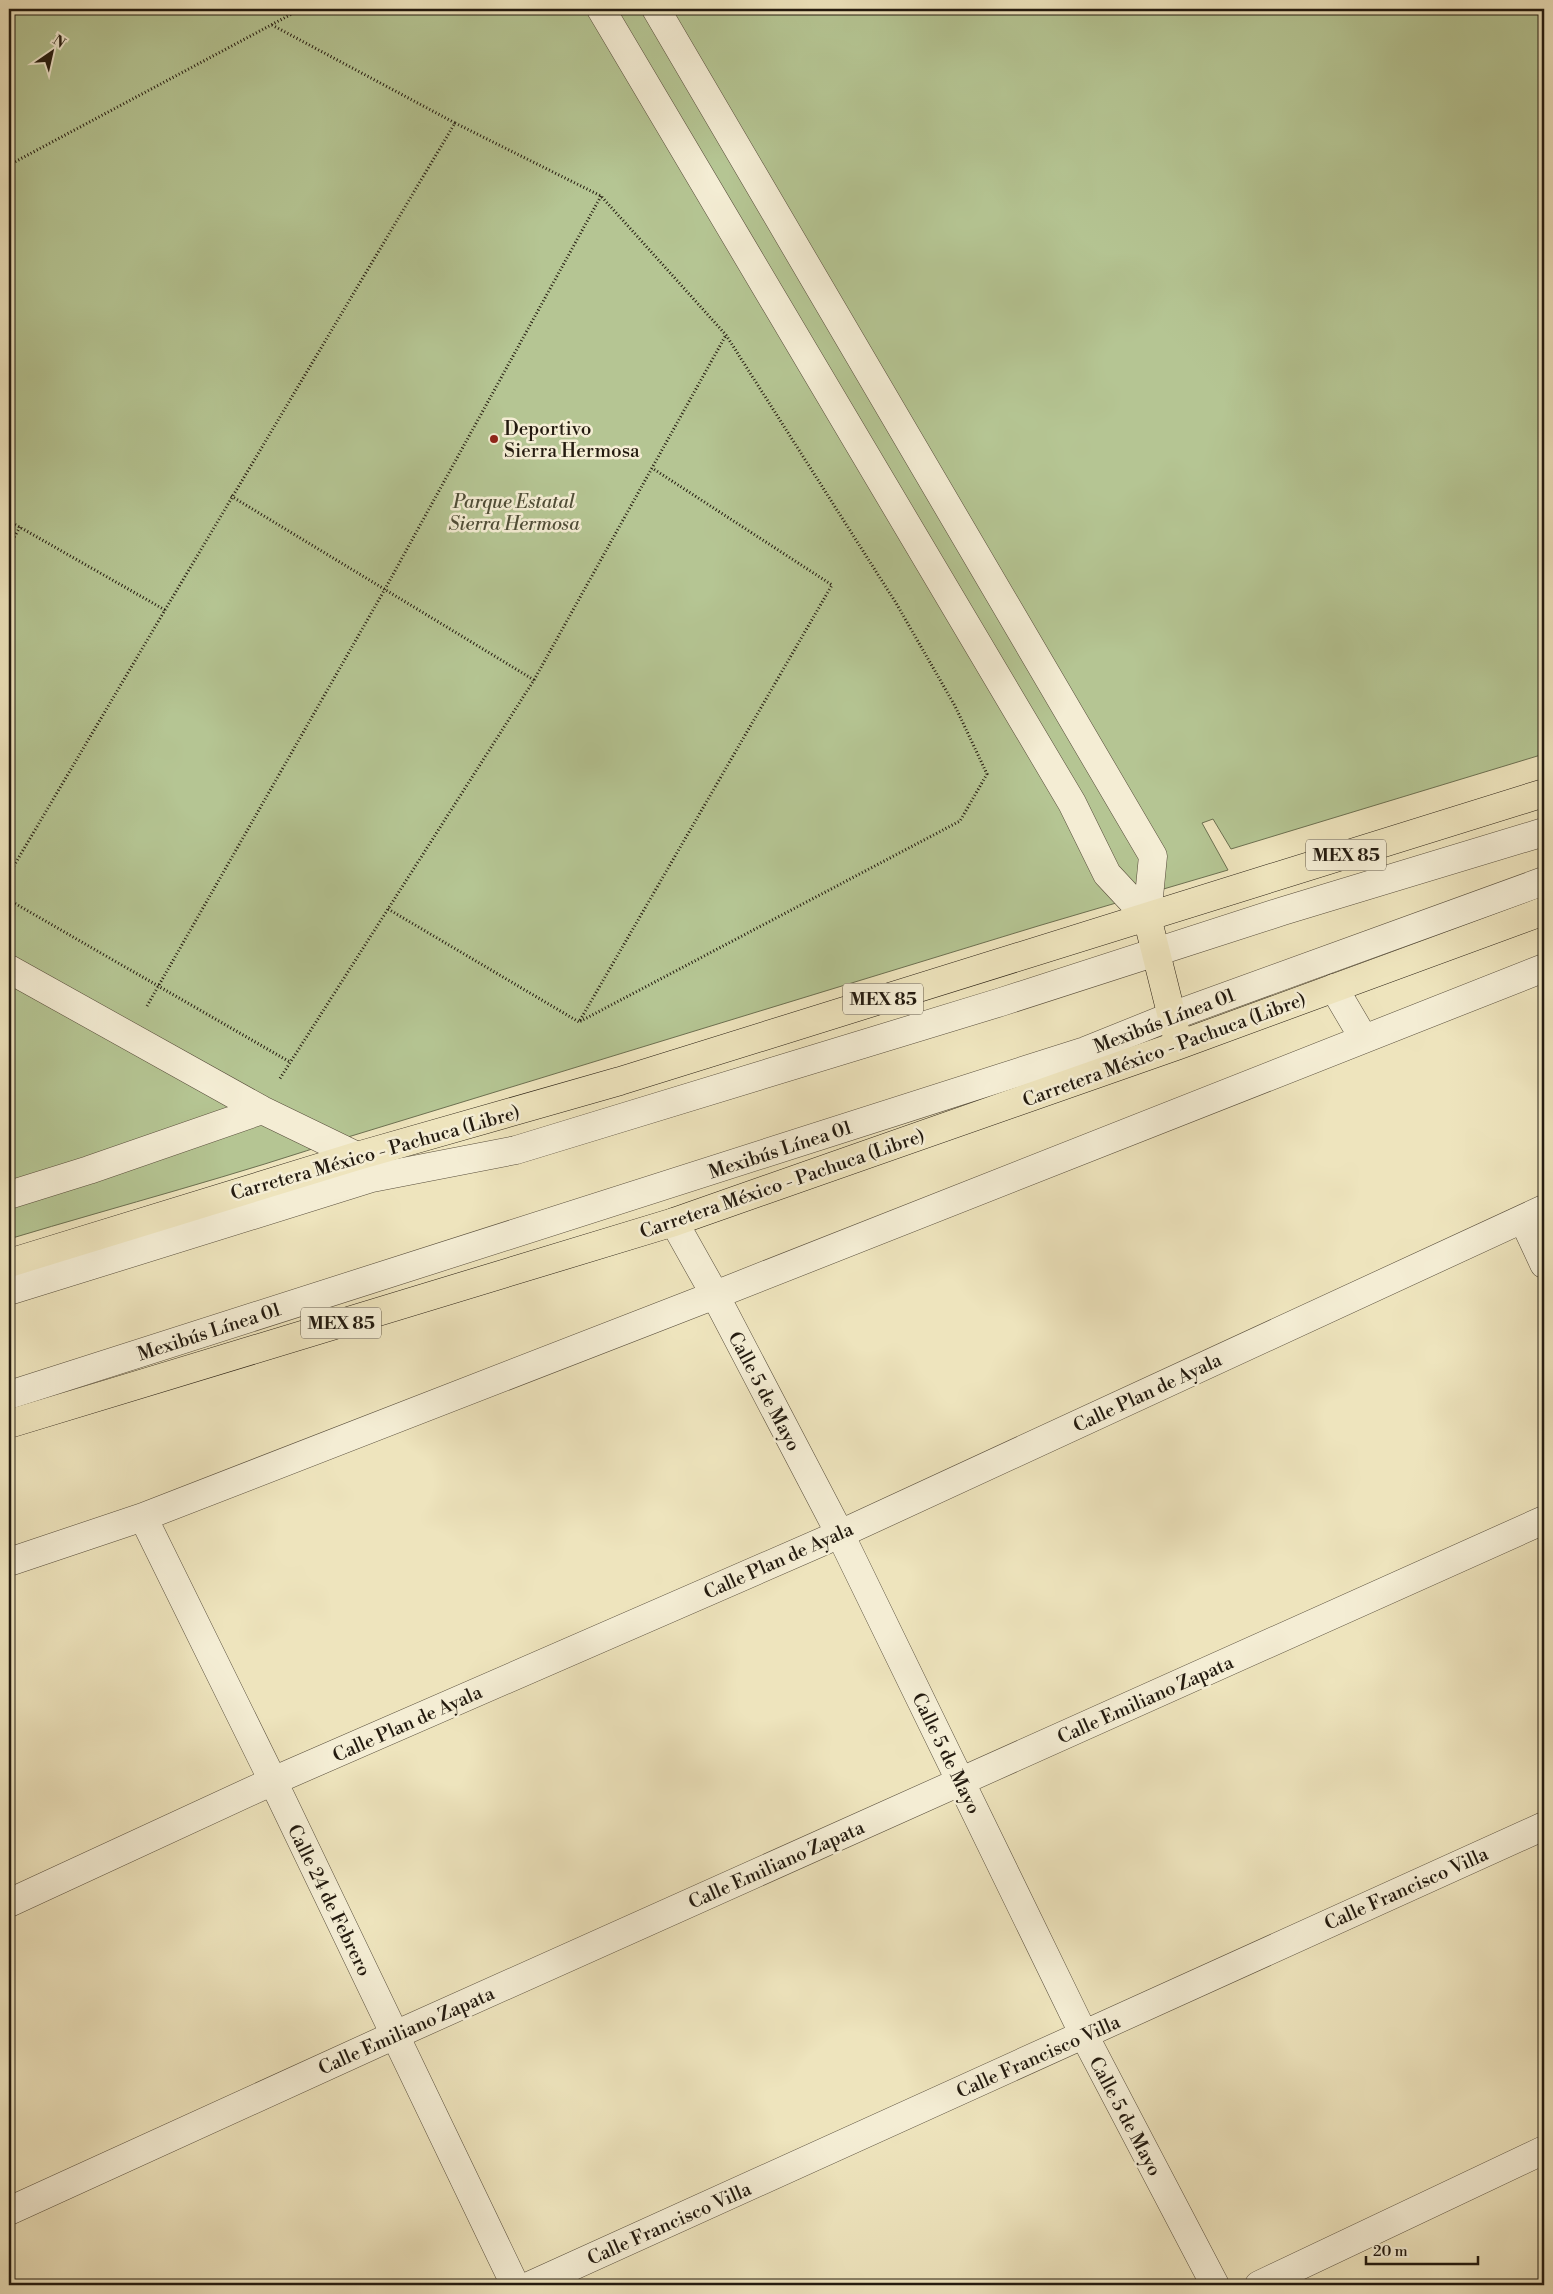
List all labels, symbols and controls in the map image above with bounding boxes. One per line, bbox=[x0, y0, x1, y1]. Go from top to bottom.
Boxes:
north arrow bbox=[28, 28, 78, 78]
text: N bbox=[49, 31, 68, 53]
place label: Deportivo Sierra Hermosa bbox=[504, 417, 640, 463]
marker: Deportivo Sierra Hermosa bbox=[488, 433, 500, 445]
park label: Parque Estatal Sierra Hermosa bbox=[448, 490, 580, 536]
road number: MEX 85 bbox=[1306, 840, 1386, 870]
street label: Mexibús Línea 01 bbox=[1090, 983, 1238, 1059]
road number: MEX 85 bbox=[843, 984, 923, 1014]
street label: Carretera México - Pachuca (Libre) bbox=[1019, 987, 1309, 1113]
street label: Carretera México - Pachuca (Libre) bbox=[228, 1100, 523, 1206]
street label: Mexibús Línea 01 bbox=[705, 1115, 855, 1184]
street label: Carretera México - Pachuca (Libre) bbox=[637, 1124, 928, 1244]
street label: Mexibús Línea 01 bbox=[134, 1297, 284, 1366]
road number: MEX 85 bbox=[301, 1308, 381, 1339]
street label: Calle 5 de Mayo bbox=[723, 1328, 806, 1455]
street label: Calle Plan de Ayala bbox=[1069, 1348, 1226, 1438]
street label: Calle Plan de Ayala bbox=[700, 1517, 857, 1605]
street label: Calle Emiliano Zapata bbox=[1054, 1650, 1237, 1750]
street label: Calle Plan de Ayala bbox=[329, 1680, 486, 1768]
street label: Calle 5 de Mayo bbox=[906, 1689, 986, 1818]
street label: Calle Emiliano Zapata bbox=[685, 1815, 868, 1915]
street label: Calle 24 de Febrero bbox=[282, 1821, 376, 1980]
street label: Calle Francisco Villa bbox=[1321, 1842, 1492, 1936]
street label: Calle Emiliano Zapata bbox=[315, 1981, 498, 2081]
street label: Calle Francisco Villa bbox=[953, 2010, 1124, 2104]
street label: Calle 5 de Mayo bbox=[1084, 2053, 1167, 2180]
street label: Calle Francisco Villa bbox=[584, 2177, 755, 2271]
scale bar bbox=[1366, 2234, 1478, 2266]
text: 20 m bbox=[1373, 2242, 1408, 2261]

